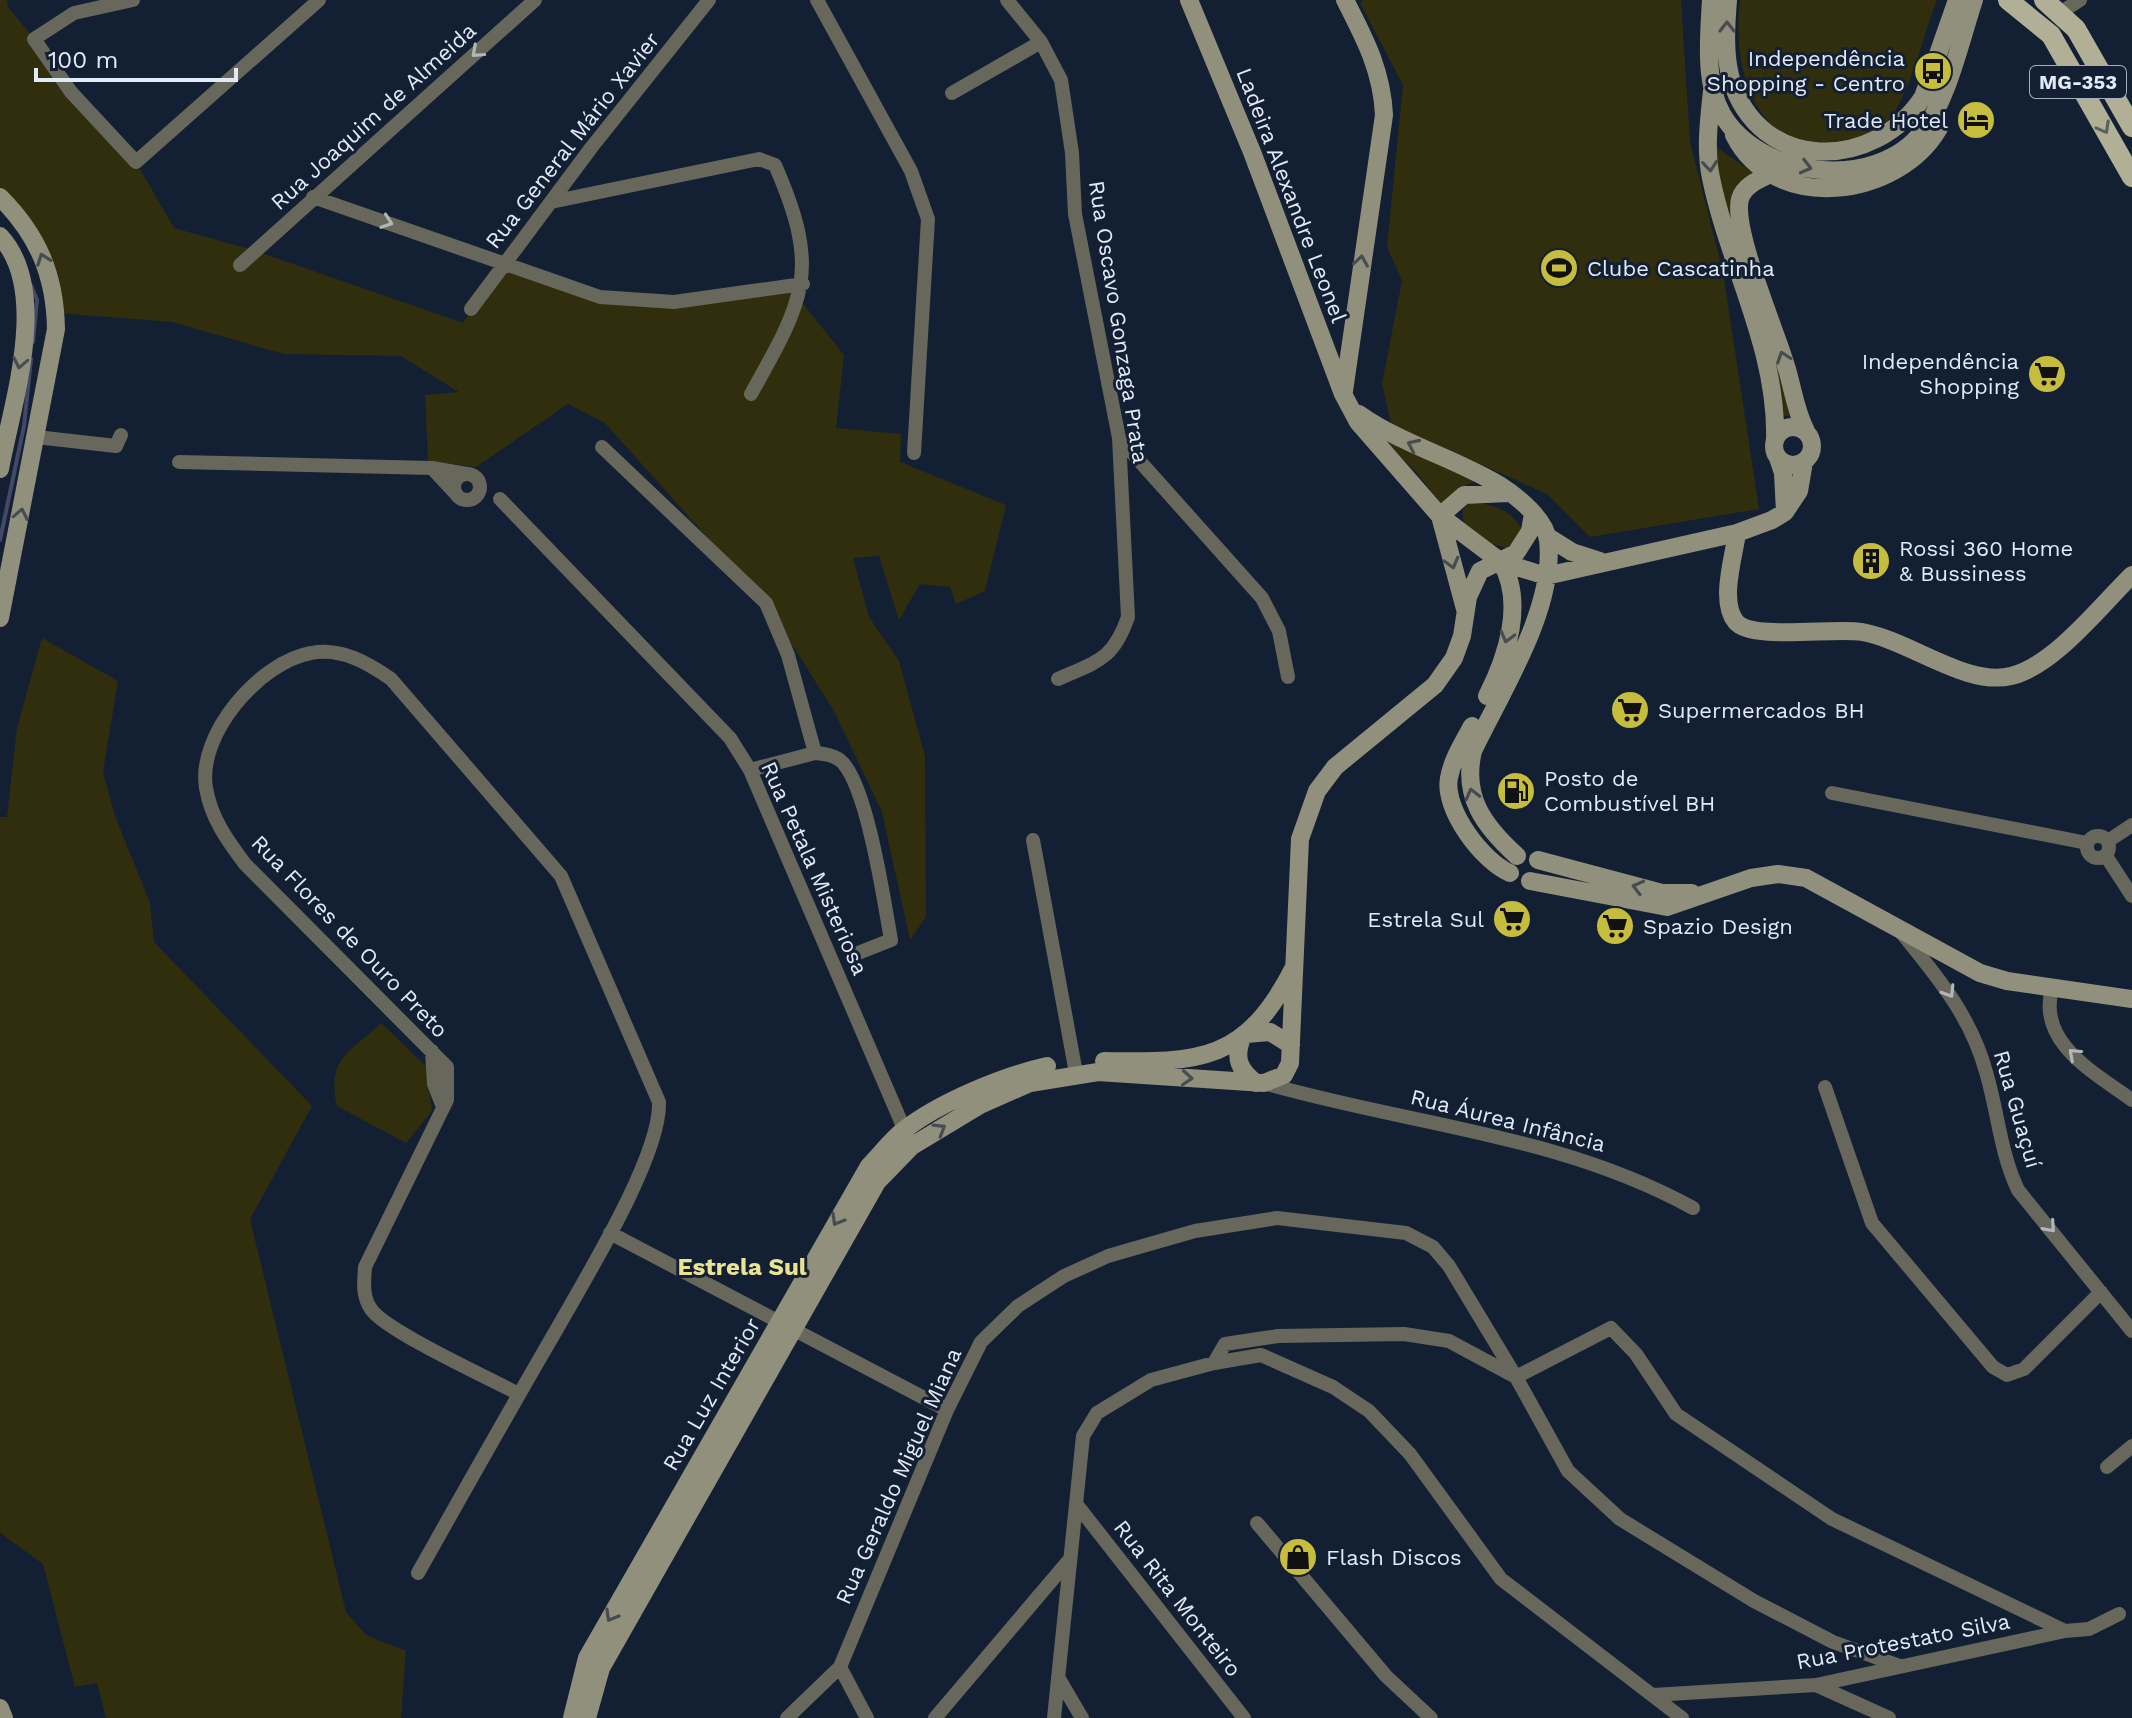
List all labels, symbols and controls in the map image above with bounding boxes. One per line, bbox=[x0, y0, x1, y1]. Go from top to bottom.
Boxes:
street label: Rua Joaquim de Almeida bbox=[266, 18, 481, 215]
one-way arrow bbox=[1718, 20, 1736, 33]
street label: Rua General Mário Xavier bbox=[480, 27, 665, 253]
scale bar bbox=[36, 32, 236, 82]
one-way arrow bbox=[471, 42, 486, 56]
text: 100 m bbox=[48, 46, 118, 74]
place label: Independência Shopping - Centro bbox=[1707, 46, 1905, 96]
bus stop icon: Independência Shopping - Centro bbox=[1912, 50, 1954, 92]
street label: Ladeira Alexandre Leonel bbox=[1231, 64, 1352, 326]
road number: MG-353 bbox=[2030, 66, 2126, 98]
hotel icon: Trade Hotel bbox=[1955, 99, 1997, 141]
place label: Trade Hotel bbox=[1824, 108, 1948, 133]
one-way arrow bbox=[2094, 119, 2110, 133]
one-way arrow bbox=[1799, 158, 1812, 175]
one-way arrow bbox=[1702, 160, 1719, 173]
street label: Rua Oscavo Gonzaga Prata bbox=[1084, 179, 1153, 465]
one-way arrow bbox=[379, 212, 393, 229]
sports icon: Clube Cascatinha bbox=[1538, 247, 1580, 289]
one-way arrow bbox=[37, 253, 53, 267]
one-way arrow bbox=[1352, 254, 1369, 268]
place label: Clube Cascatinha bbox=[1587, 256, 1775, 281]
place label: Independência Shopping bbox=[1862, 349, 2019, 399]
one-way arrow bbox=[1776, 350, 1792, 364]
supermarket icon: Independência Shopping bbox=[2026, 353, 2068, 395]
one-way arrow bbox=[12, 356, 29, 369]
one-way arrow bbox=[1406, 439, 1421, 455]
one-way arrow bbox=[11, 507, 28, 521]
place label: Rossi 360 Home & Bussiness bbox=[1899, 536, 2073, 586]
building icon: Rossi 360 Home & Bussiness bbox=[1850, 540, 1892, 582]
one-way arrow bbox=[1443, 555, 1459, 569]
one-way arrow bbox=[1500, 629, 1517, 643]
supermarket icon: Supermercados BH bbox=[1609, 689, 1651, 731]
place label: Supermercados BH bbox=[1658, 698, 1865, 723]
street label: Rua Petala Misteriosa bbox=[756, 758, 873, 979]
place label: Posto de Combustível BH bbox=[1544, 766, 1715, 816]
fuel station icon: Posto de Combustível BH bbox=[1495, 770, 1537, 812]
one-way arrow bbox=[1465, 788, 1482, 802]
street label: Rua Flores de Ouro Preto bbox=[246, 830, 453, 1043]
one-way arrow bbox=[1631, 880, 1645, 896]
supermarket icon: Estrela Sul bbox=[1491, 898, 1533, 940]
supermarket icon: Spazio Design bbox=[1594, 905, 1636, 947]
place label: Estrela Sul bbox=[1367, 907, 1484, 932]
place label: Spazio Design bbox=[1643, 914, 1793, 939]
one-way arrow bbox=[1939, 984, 1954, 998]
street label: Rua Guaçuí bbox=[1989, 1047, 2046, 1171]
one-way arrow bbox=[2068, 1049, 2083, 1064]
one-way arrow bbox=[1181, 1069, 1194, 1086]
street label: Rua Áurea Infância bbox=[1408, 1084, 1608, 1157]
one-way arrow bbox=[931, 1123, 946, 1139]
one-way arrow bbox=[831, 1211, 847, 1226]
one-way arrow bbox=[2040, 1218, 2055, 1232]
district label: Estrela Sul bbox=[677, 1253, 807, 1281]
street label: Rua Luz Interior bbox=[658, 1314, 765, 1475]
street label: Rua Geraldo Miguel Miana bbox=[831, 1344, 966, 1608]
street label: Rua Rita Monteiro bbox=[1109, 1515, 1246, 1681]
shop icon: Flash Discos bbox=[1277, 1536, 1319, 1578]
place label: Flash Discos bbox=[1326, 1545, 1462, 1570]
one-way arrow bbox=[605, 1607, 621, 1622]
street label: Rua Protestato Silva bbox=[1794, 1609, 2012, 1674]

